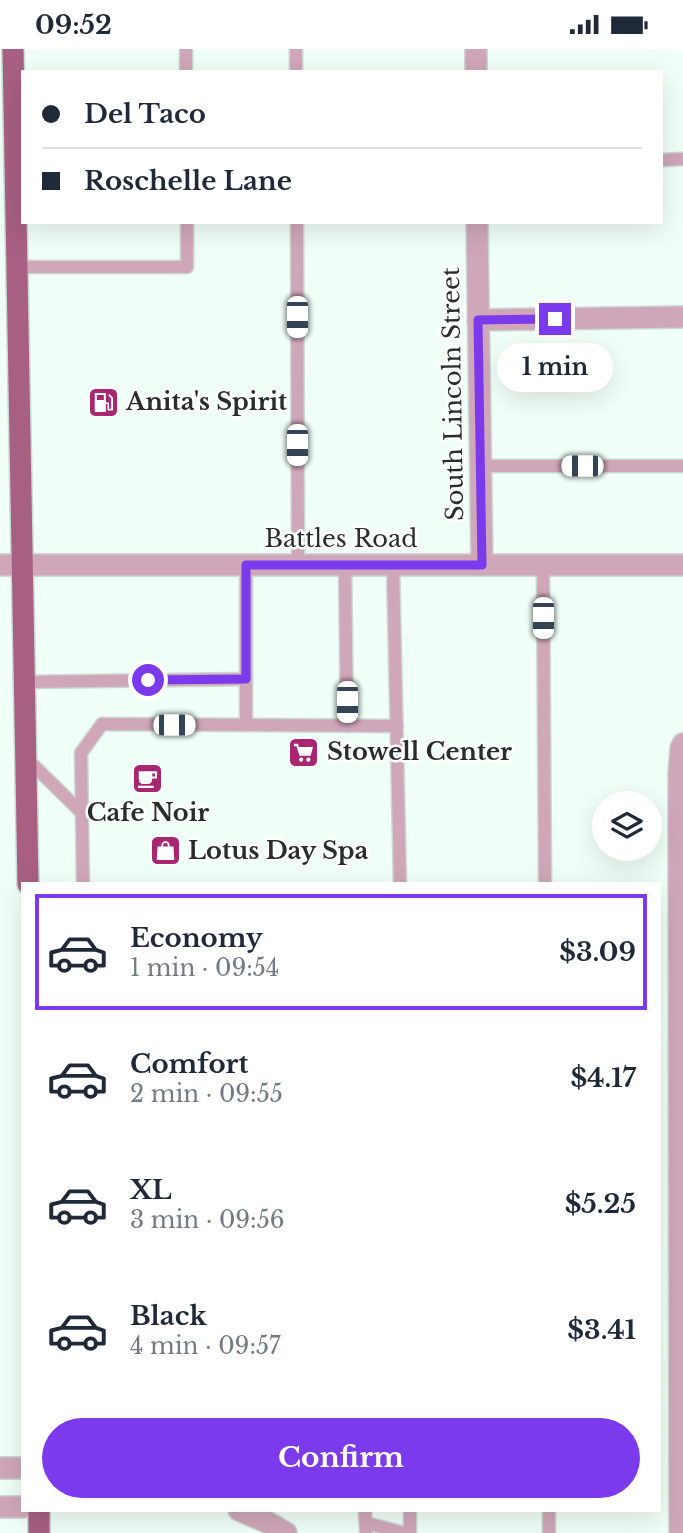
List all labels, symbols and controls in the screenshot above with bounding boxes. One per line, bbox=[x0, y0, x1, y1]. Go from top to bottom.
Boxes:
text: 09:52 bbox=[35, 9, 112, 41]
text: Del Taco bbox=[84, 98, 206, 130]
text: Roschelle Lane bbox=[84, 165, 292, 197]
street label: South Lincoln Street bbox=[436, 267, 469, 521]
car bbox=[287, 296, 308, 338]
route end bbox=[539, 303, 571, 335]
callout: 1 min bbox=[497, 343, 613, 393]
text: 1 min bbox=[522, 353, 588, 381]
fuel station icon: Anita's Spirit bbox=[86, 385, 120, 419]
place label: Anita's Spirit bbox=[125, 387, 288, 416]
car bbox=[287, 424, 308, 466]
car bbox=[562, 456, 604, 477]
street label: Battles Road bbox=[264, 524, 418, 553]
car bbox=[533, 597, 554, 639]
route start bbox=[132, 664, 164, 696]
car bbox=[337, 681, 358, 723]
car bbox=[154, 715, 196, 736]
supermarket icon: Stowell Center bbox=[287, 735, 321, 769]
place label: Stowell Center bbox=[327, 737, 512, 766]
cafe icon: Cafe Noir bbox=[131, 762, 165, 796]
map controls bbox=[592, 791, 662, 861]
button: layers bbox=[592, 791, 662, 861]
place label: Cafe Noir bbox=[87, 798, 209, 827]
shop icon: Lotus Day Spa bbox=[148, 834, 182, 868]
place label: Lotus Day Spa bbox=[188, 836, 368, 865]
icon: car bbox=[46, 921, 109, 984]
text: Economy bbox=[130, 922, 263, 954]
text: $3.09 bbox=[559, 936, 636, 968]
text: 1 min · 09:54 bbox=[130, 954, 279, 982]
icon: car bbox=[46, 1047, 109, 1110]
text: Comfort bbox=[130, 1048, 248, 1080]
text: $4.17 bbox=[570, 1062, 636, 1094]
text: 2 min · 09:55 bbox=[130, 1080, 283, 1108]
icon: car bbox=[46, 1173, 109, 1236]
text: XL bbox=[130, 1174, 172, 1206]
text: $5.25 bbox=[565, 1188, 636, 1220]
text: 3 min · 09:56 bbox=[130, 1206, 285, 1234]
icon: car bbox=[46, 1299, 109, 1362]
text: Black bbox=[130, 1300, 207, 1332]
text: $3.41 bbox=[567, 1314, 636, 1346]
text: 4 min · 09:57 bbox=[130, 1332, 281, 1360]
button: Confirm bbox=[42, 1418, 640, 1498]

